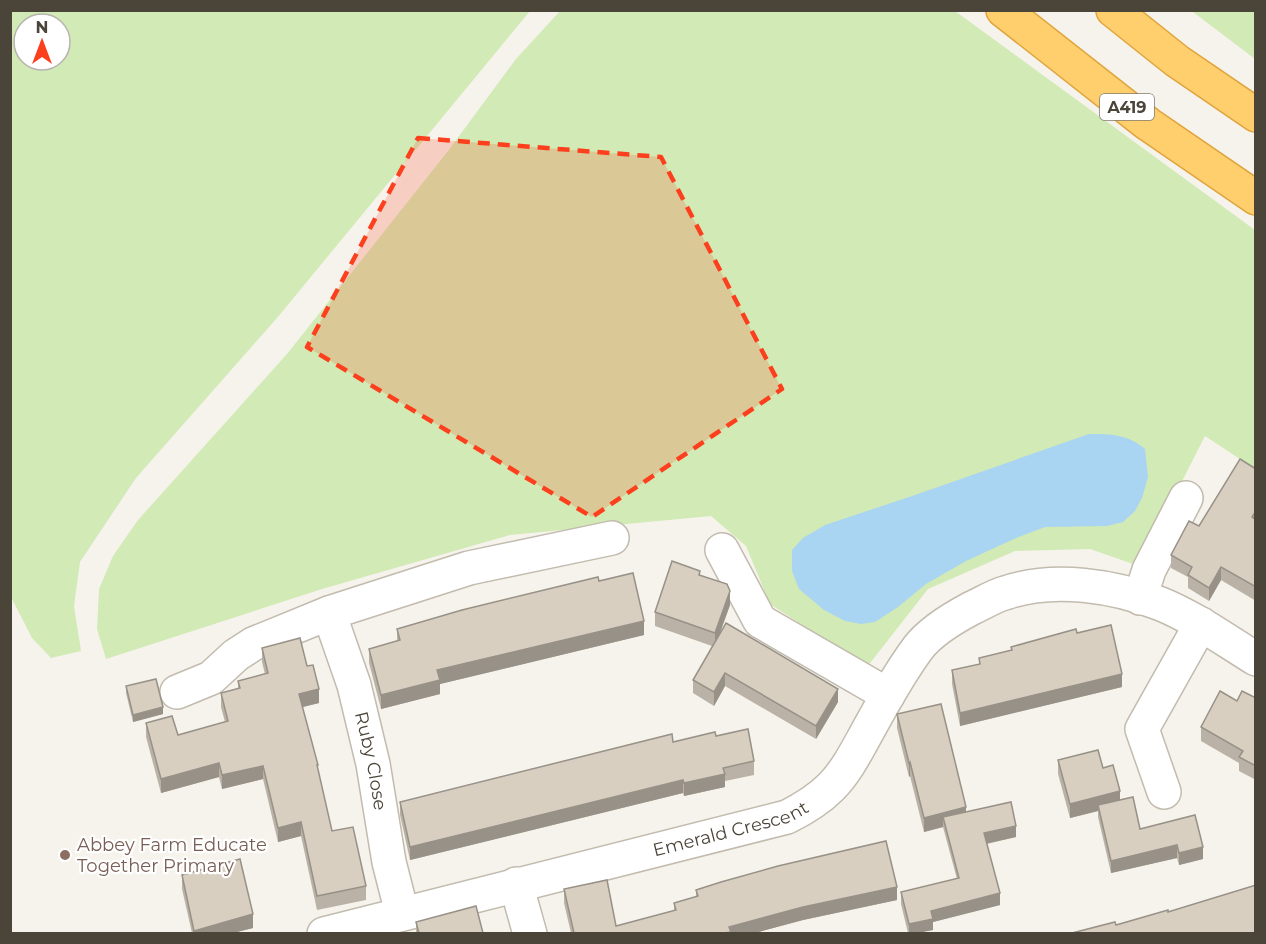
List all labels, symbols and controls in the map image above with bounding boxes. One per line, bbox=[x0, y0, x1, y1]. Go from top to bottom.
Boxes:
north arrow bbox=[12, 12, 72, 72]
text: N bbox=[36, 18, 48, 37]
road number: A419 bbox=[1100, 94, 1154, 120]
street label: Ruby Close bbox=[350, 709, 391, 812]
street label: Emerald Crescent bbox=[651, 797, 813, 861]
place label: Abbey Farm Educate Together Primary bbox=[77, 834, 267, 877]
marker: Abbey Farm Educate Together Primary bbox=[58, 848, 72, 862]

